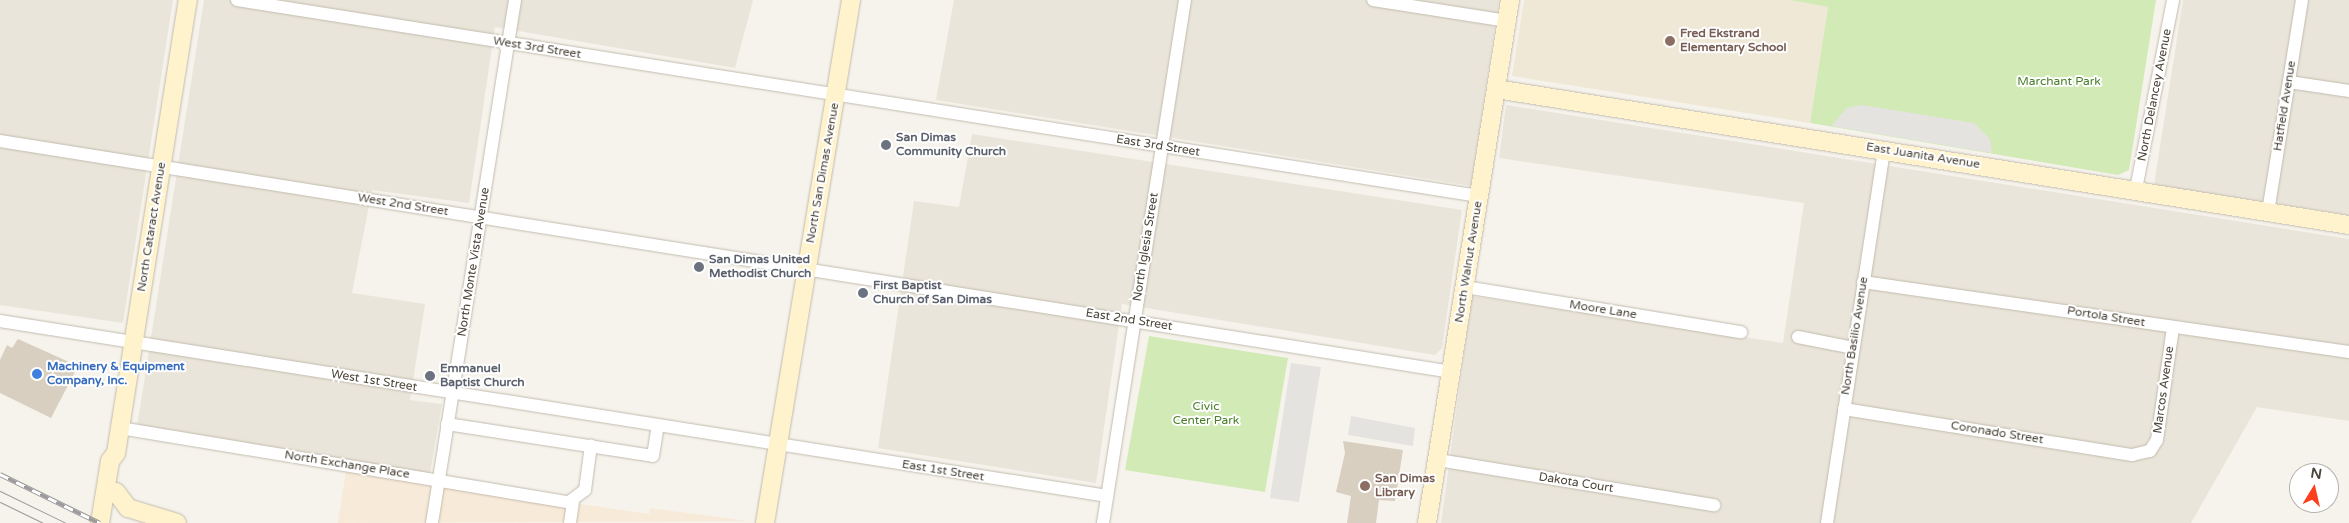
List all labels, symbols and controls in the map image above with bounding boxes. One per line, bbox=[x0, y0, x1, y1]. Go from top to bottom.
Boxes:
place label: Fred Ekstrand Elementary School bbox=[1680, 27, 1787, 55]
street label: North Delancey Avenue bbox=[2135, 28, 2175, 162]
street label: West 3rd Street bbox=[492, 34, 582, 62]
marker: Fred Ekstrand Elementary School bbox=[1664, 35, 1676, 47]
street label: Hatfield Avenue bbox=[2271, 60, 2299, 152]
park label: Marchant Park bbox=[2017, 75, 2101, 89]
street label: North San Dimas Avenue bbox=[804, 102, 842, 244]
place label: San Dimas Community Church bbox=[896, 131, 1006, 159]
street label: East 3rd Street bbox=[1115, 132, 1201, 160]
marker: San Dimas Community Church bbox=[880, 139, 892, 151]
street label: East Juanita Avenue bbox=[1865, 140, 1981, 172]
street label: North Cataract Avenue bbox=[135, 161, 169, 293]
street label: North Monte Vista Avenue bbox=[455, 186, 493, 338]
street label: West 2nd Street bbox=[357, 191, 449, 219]
street label: North Iglesia Street bbox=[1130, 192, 1162, 302]
street label: North Walnut Avenue bbox=[1452, 200, 1486, 324]
place label: San Dimas United Methodist Church bbox=[709, 253, 811, 281]
marker: San Dimas United Methodist Church bbox=[693, 261, 705, 273]
street label: North Basilio Avenue bbox=[1839, 276, 1871, 396]
place label: First Baptist Church of San Dimas bbox=[873, 279, 992, 307]
marker: First Baptist Church of San Dimas bbox=[857, 287, 869, 299]
street label: Moore Lane bbox=[1568, 298, 1638, 322]
street label: Portola Street bbox=[2066, 304, 2146, 330]
street label: East 2nd Street bbox=[1085, 306, 1173, 334]
street label: Marcos Avenue bbox=[2151, 345, 2177, 435]
place label: Machinery & Equipment Company, Inc. bbox=[47, 360, 185, 388]
place label: Emmanuel Baptist Church bbox=[440, 362, 525, 390]
street label: West 1st Street bbox=[330, 367, 418, 395]
marker: Machinery & Equipment Company, Inc. bbox=[31, 368, 43, 380]
marker: Emmanuel Baptist Church bbox=[424, 370, 436, 382]
park label: Civic Center Park bbox=[1173, 400, 1239, 428]
street label: Coronado Street bbox=[1950, 419, 2044, 447]
street label: North Exchange Place bbox=[283, 448, 411, 482]
street label: East 1st Street bbox=[901, 457, 985, 485]
north arrow bbox=[2289, 463, 2339, 513]
text: N bbox=[2309, 464, 2323, 483]
street label: Dakota Court bbox=[1537, 470, 1615, 496]
place label: San Dimas Library bbox=[1375, 472, 1435, 500]
marker: San Dimas Library bbox=[1359, 480, 1371, 492]

